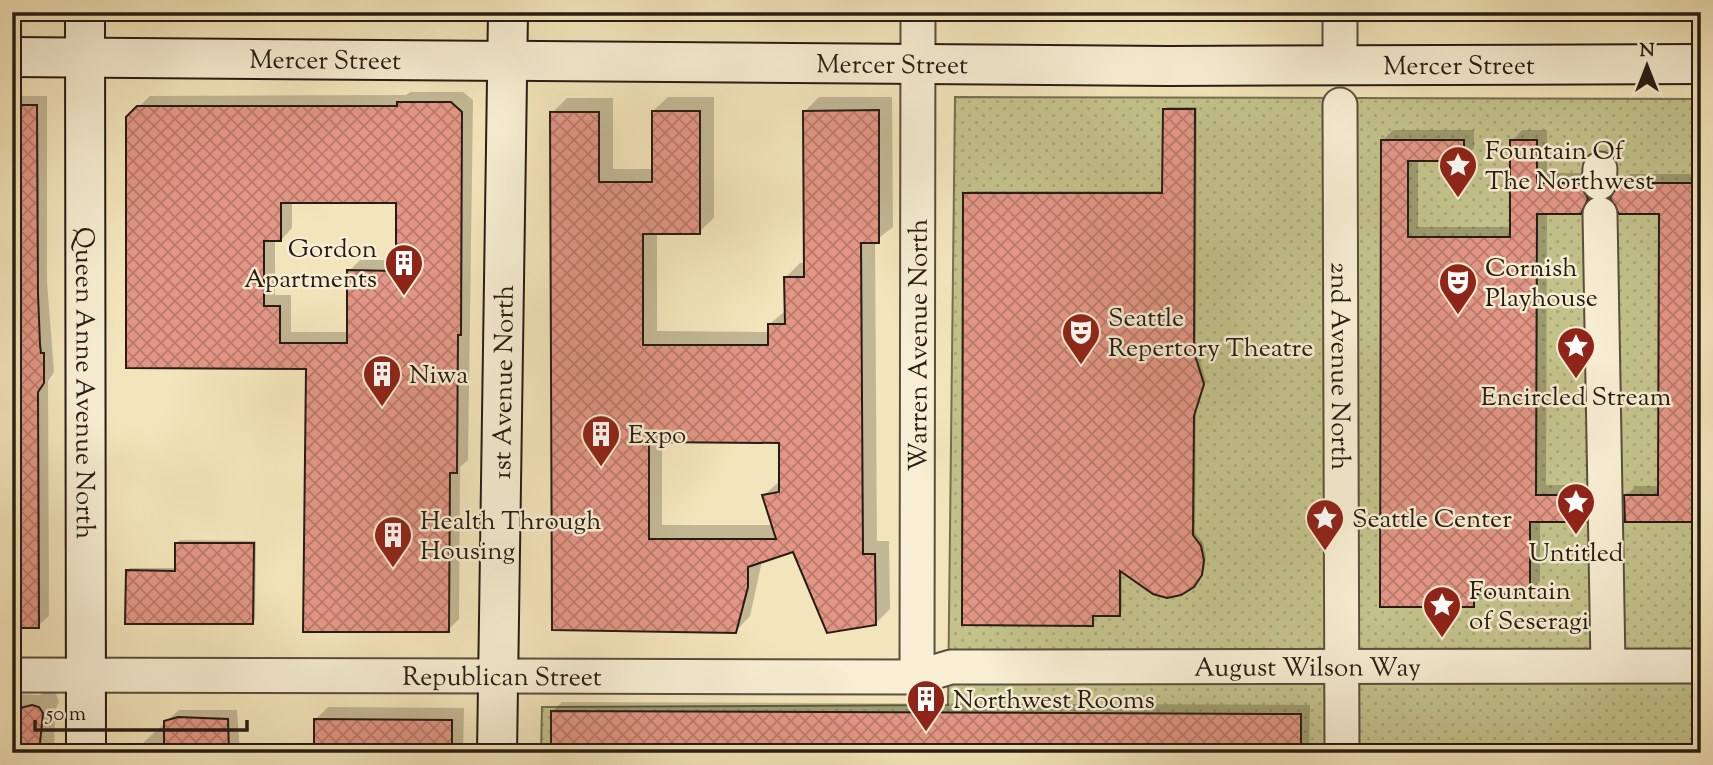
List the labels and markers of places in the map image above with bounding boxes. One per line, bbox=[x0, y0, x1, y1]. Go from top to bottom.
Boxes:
place label: Fountain Of The Northwest bbox=[1485, 134, 1654, 201]
place icon: Fountain Of The Northwest bbox=[1437, 144, 1479, 199]
place label: Gordon Apartments bbox=[244, 232, 377, 299]
building icon: Gordon Apartments bbox=[383, 242, 425, 297]
place label: Cornish Playhouse bbox=[1485, 251, 1598, 318]
theatre icon: Cornish Playhouse bbox=[1437, 261, 1479, 316]
place label: Seattle Repertory Theatre bbox=[1108, 301, 1313, 368]
theatre icon: Seattle Repertory Theatre bbox=[1060, 311, 1102, 366]
place icon: Encircled Stream bbox=[1555, 325, 1597, 380]
building icon: Niwa bbox=[361, 353, 403, 408]
place label: Niwa bbox=[409, 358, 468, 395]
place label: Encircled Stream bbox=[1481, 380, 1671, 417]
building icon: Expo bbox=[580, 413, 622, 468]
place label: Expo bbox=[628, 418, 686, 455]
place icon: Untitled bbox=[1555, 481, 1597, 536]
place icon: Seattle Center bbox=[1304, 497, 1346, 552]
place label: Seattle Center bbox=[1352, 502, 1512, 539]
place label: Health Through Housing bbox=[420, 504, 602, 571]
building icon: Health Through Housing bbox=[372, 514, 414, 569]
place label: Untitled bbox=[1528, 536, 1624, 573]
place label: Fountain of Seseragi bbox=[1469, 574, 1589, 641]
place icon: Fountain of Seseragi bbox=[1421, 584, 1463, 639]
building icon: Northwest Rooms bbox=[905, 678, 947, 733]
place label: Northwest Rooms bbox=[953, 683, 1155, 720]

